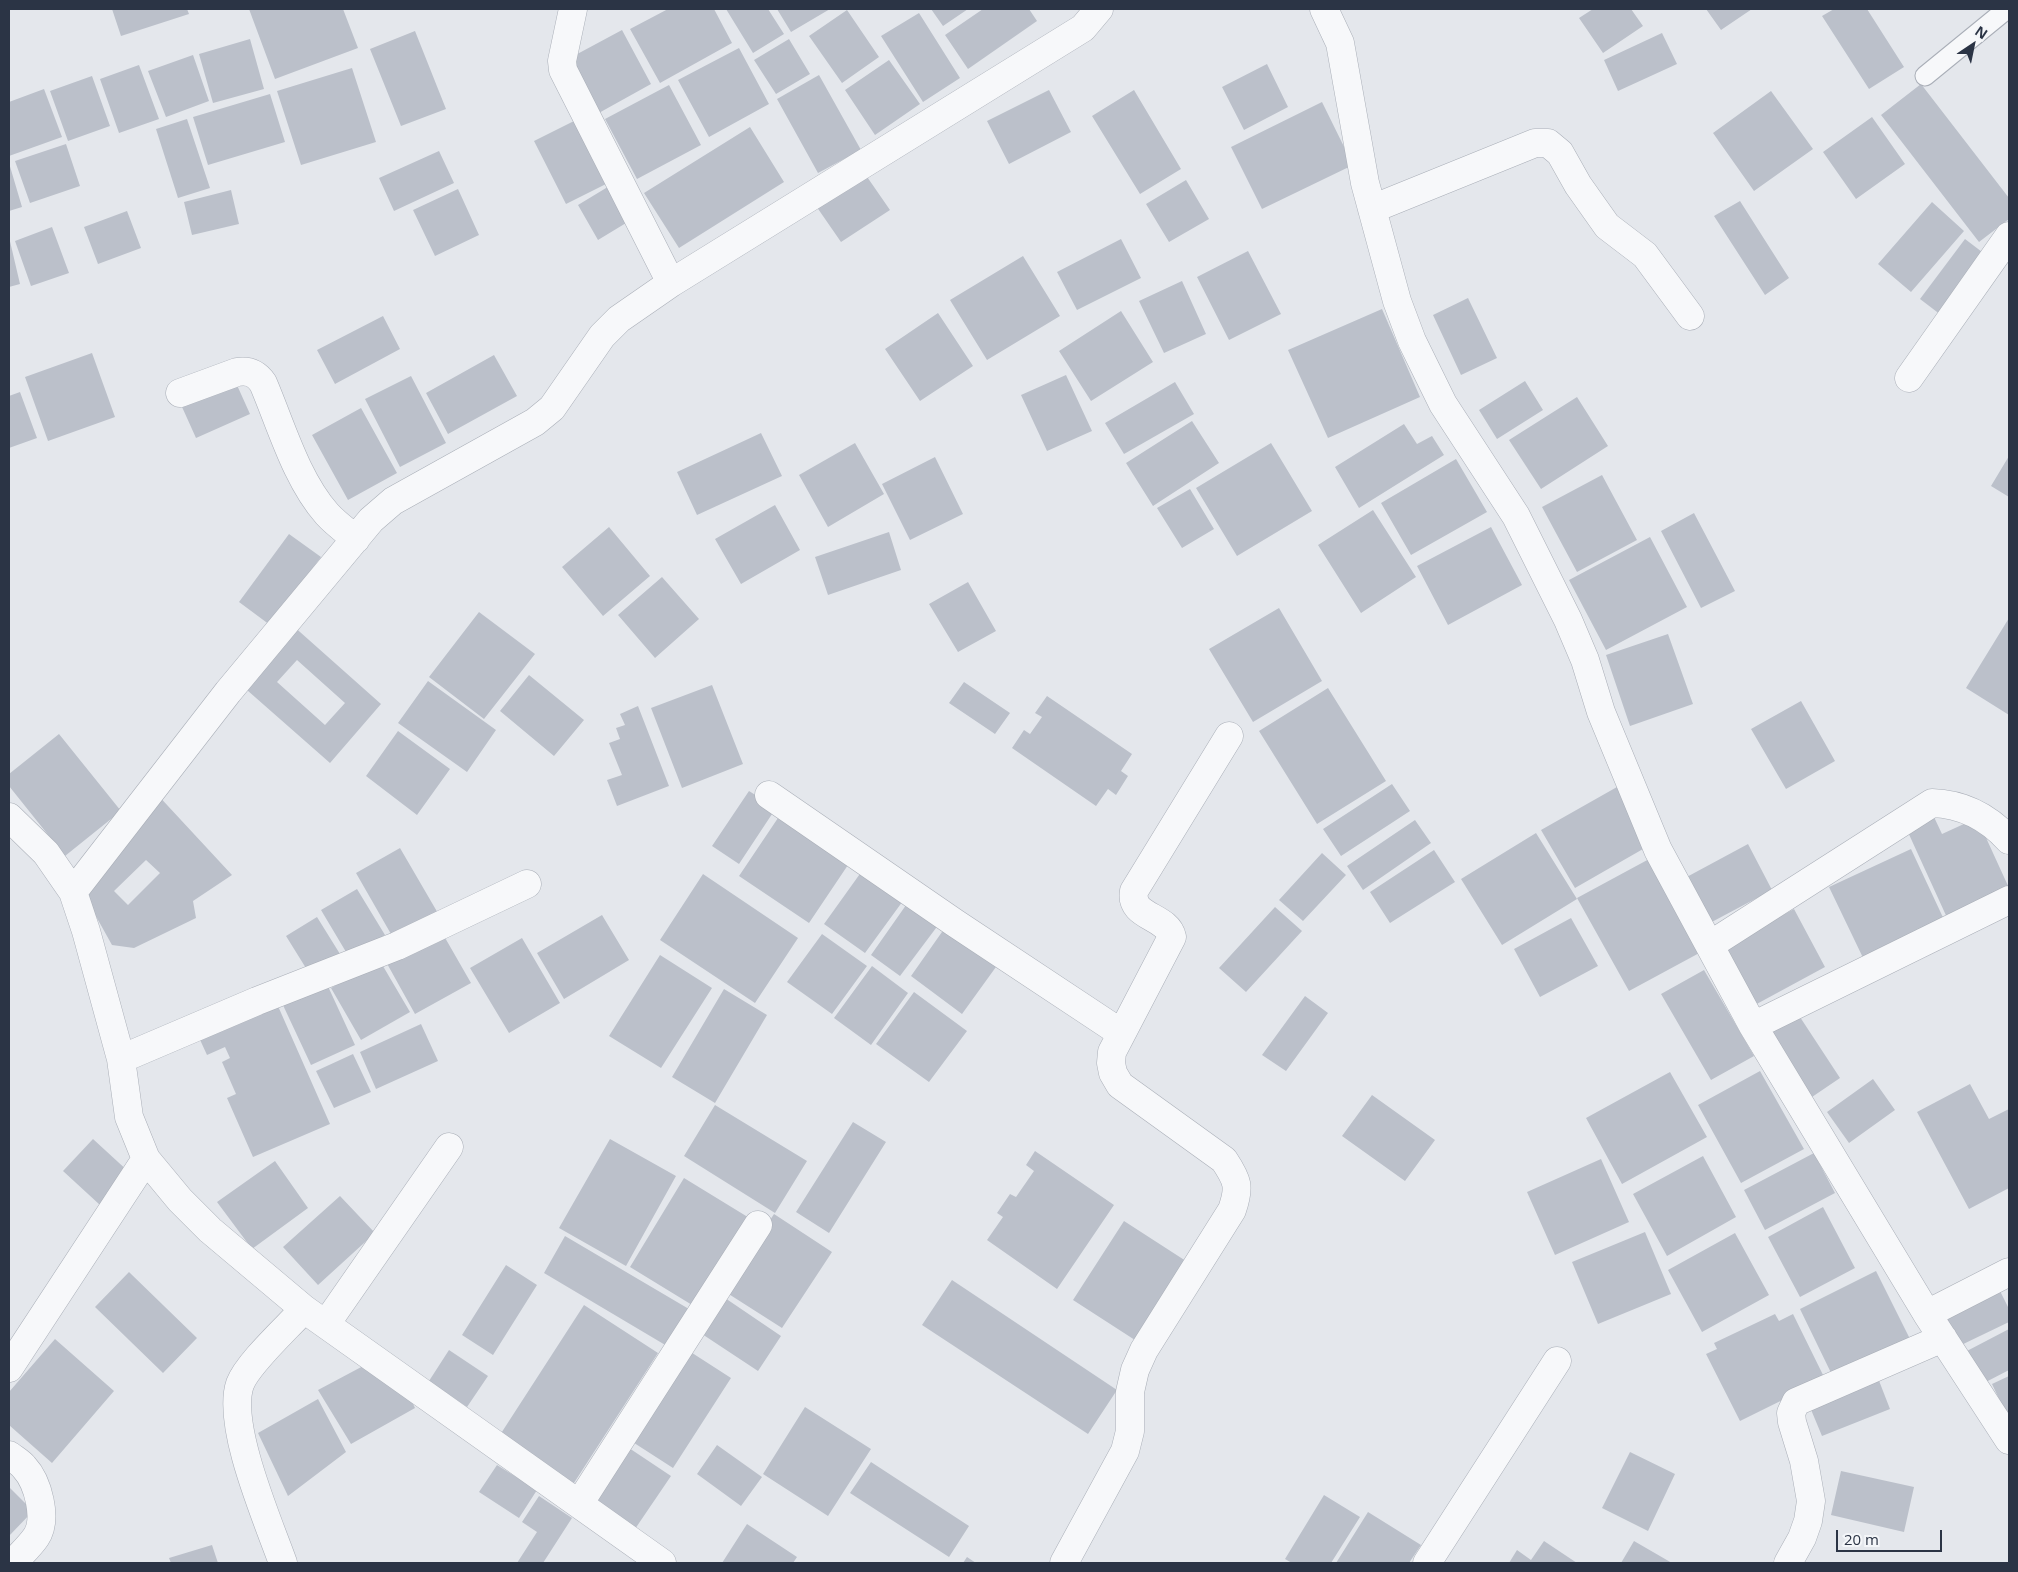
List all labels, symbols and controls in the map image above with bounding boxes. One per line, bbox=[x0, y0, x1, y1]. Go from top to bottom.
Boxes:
north arrow bbox=[1948, 20, 1998, 70]
text: N bbox=[1972, 21, 1992, 43]
scale bar bbox=[1838, 1520, 1944, 1552]
text: 20 m bbox=[1844, 1529, 1879, 1549]

